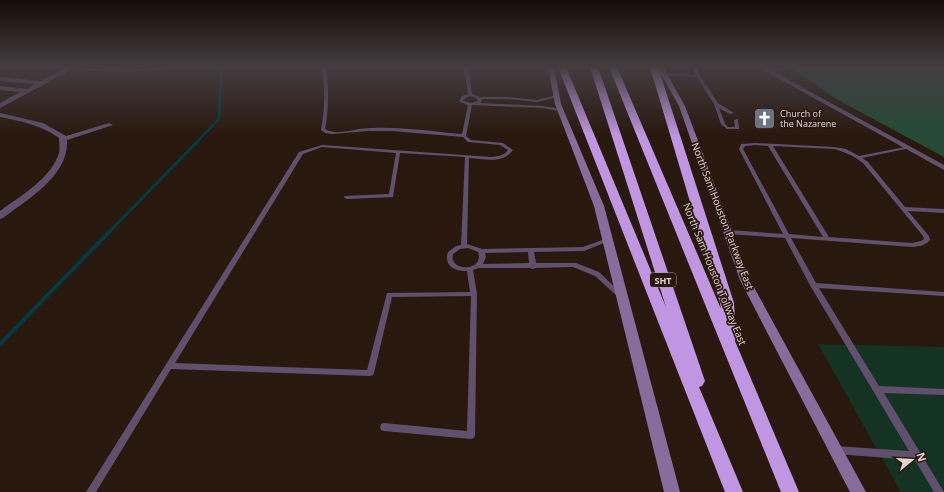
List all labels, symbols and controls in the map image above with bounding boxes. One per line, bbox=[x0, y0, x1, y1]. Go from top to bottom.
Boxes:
church icon: Church of the Nazarene bbox=[751, 105, 777, 131]
place label: Church of the Nazarene bbox=[780, 107, 836, 130]
street label: North Sam Houston Parkway East bbox=[688, 140, 758, 292]
street label: North Sam Houston Tollway East bbox=[680, 201, 750, 348]
road number: SHT bbox=[650, 273, 676, 287]
north arrow bbox=[892, 440, 932, 480]
text: N bbox=[913, 450, 931, 463]

